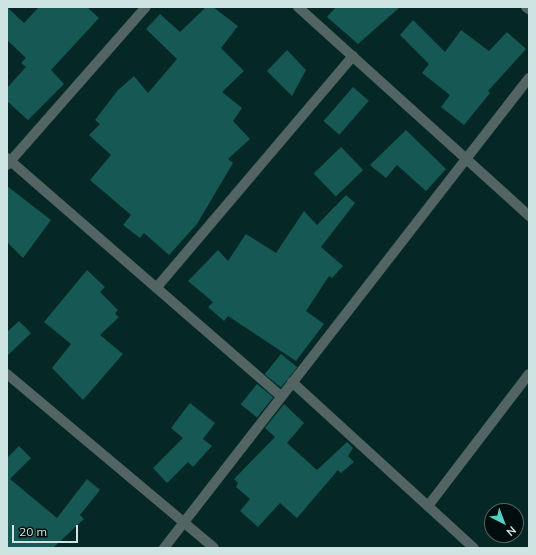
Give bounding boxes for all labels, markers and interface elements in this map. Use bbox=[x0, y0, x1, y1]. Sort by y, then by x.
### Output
north arrow bbox=[484, 503, 524, 543]
scale bar bbox=[14, 517, 80, 543]
text: N bbox=[504, 523, 519, 539]
text: 20 m bbox=[19, 524, 47, 539]

